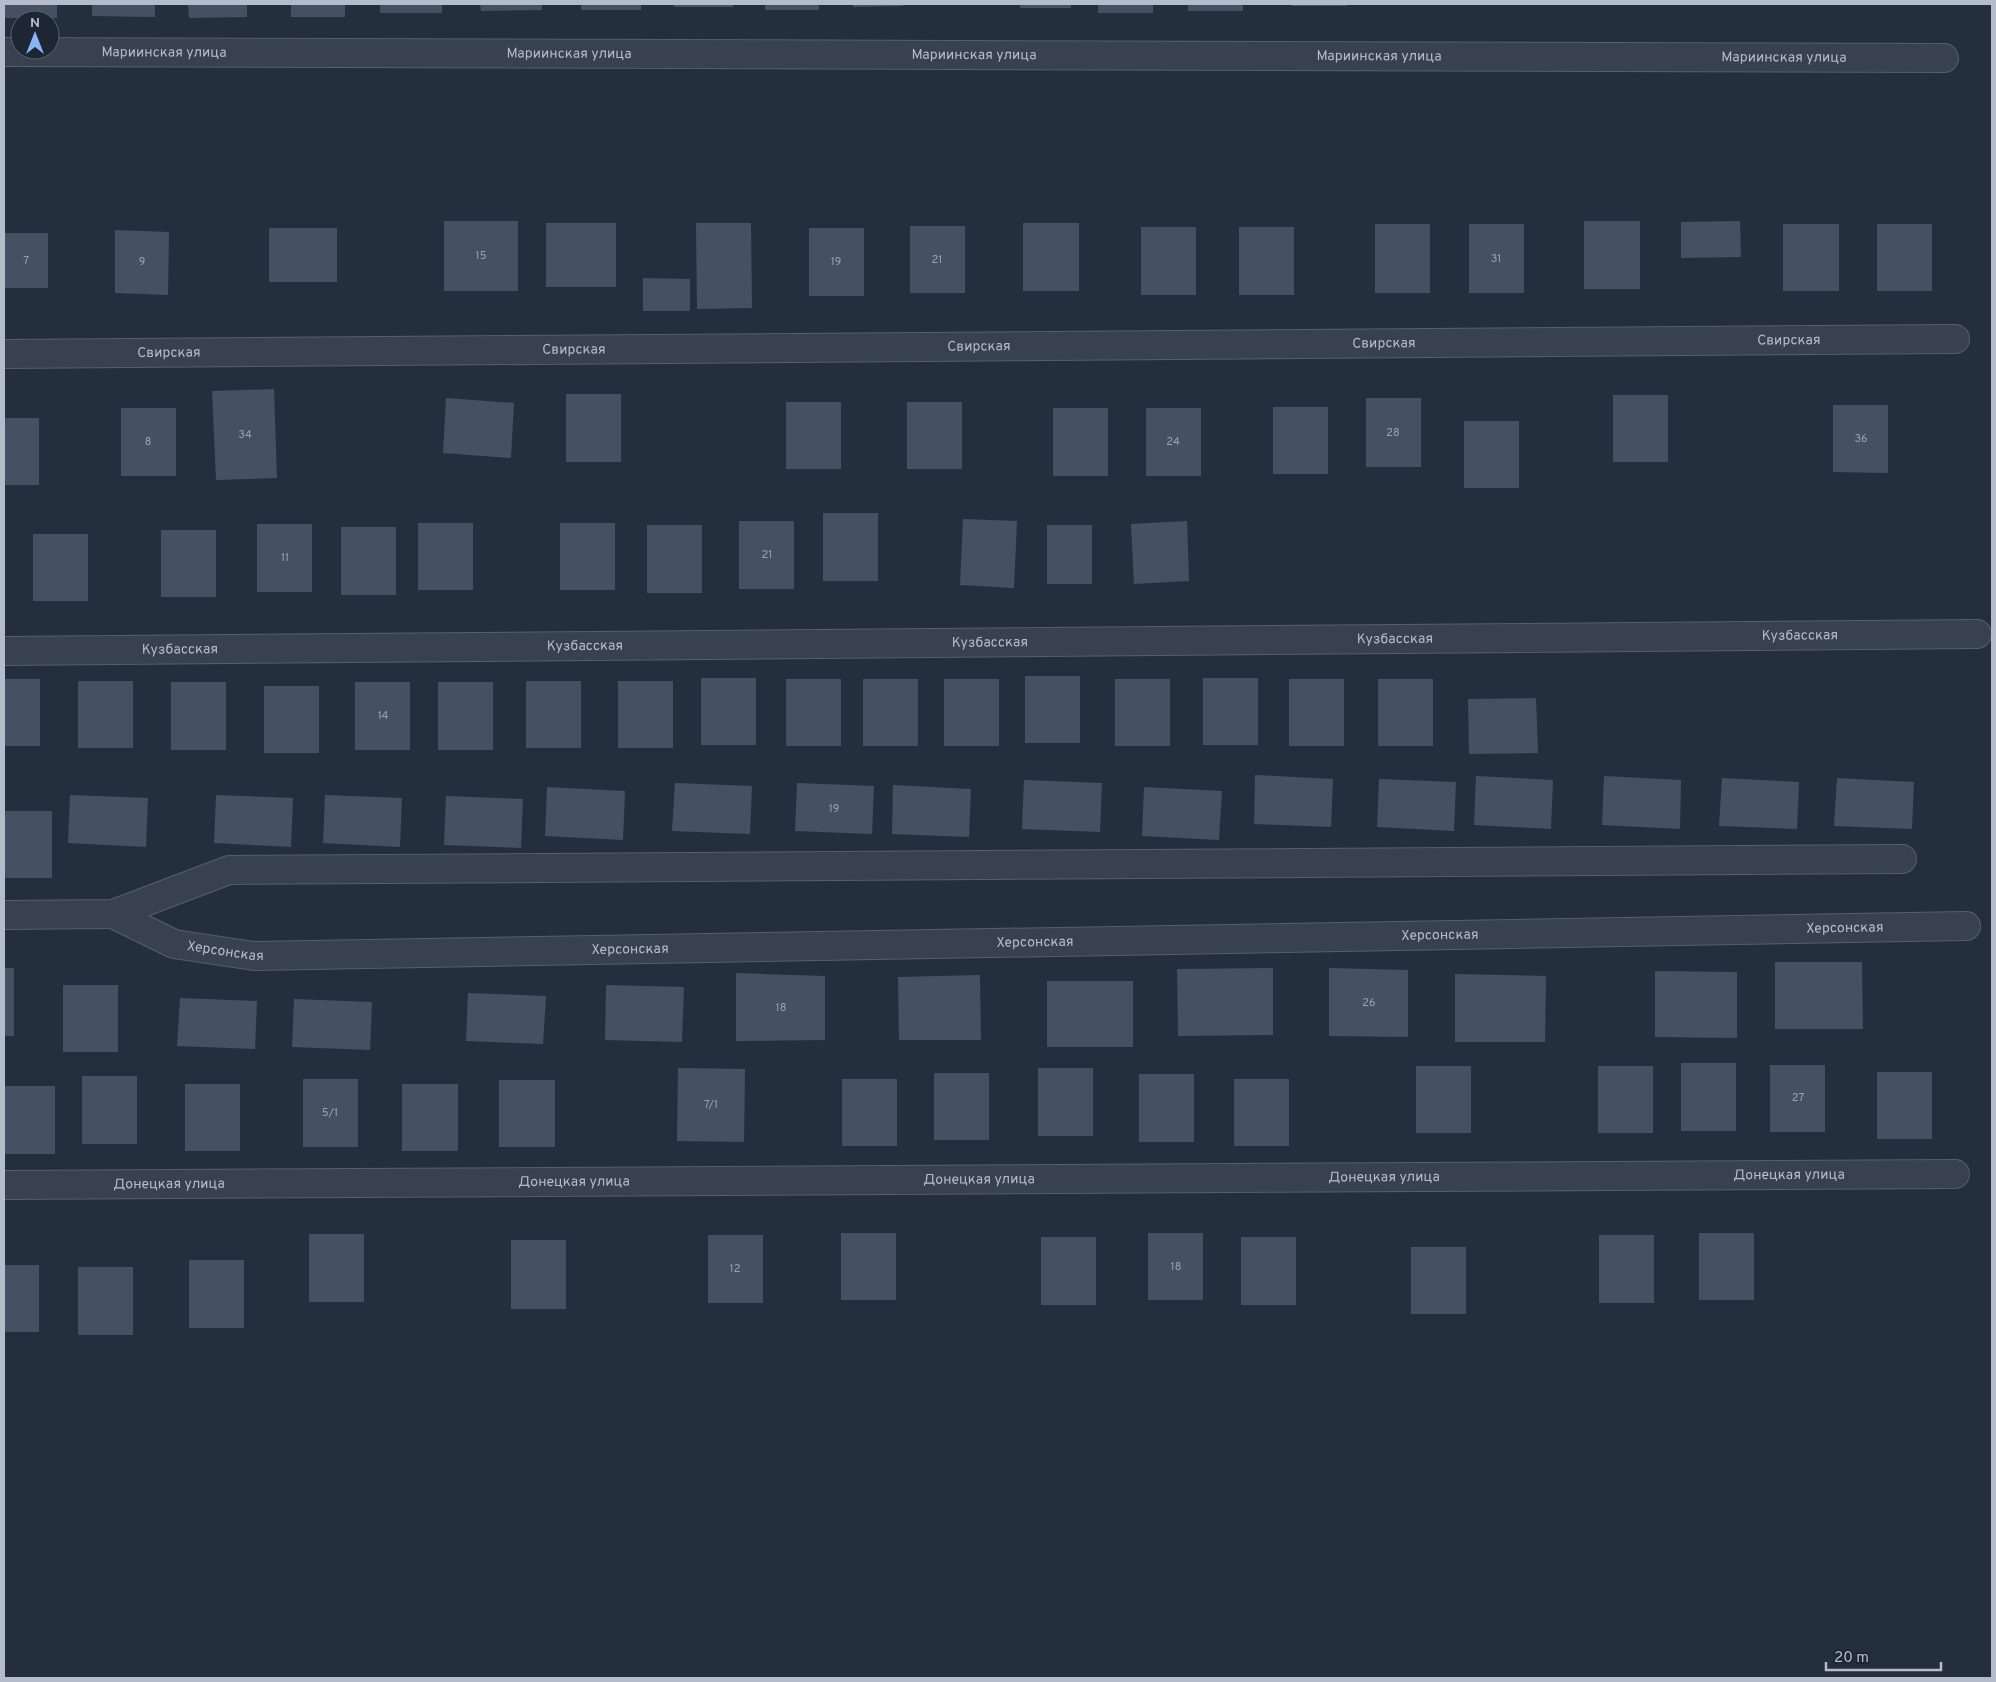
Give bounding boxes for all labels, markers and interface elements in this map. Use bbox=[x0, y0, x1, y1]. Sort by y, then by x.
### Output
north arrow bbox=[10, 10, 60, 60]
text: N bbox=[30, 15, 40, 32]
street label: Мариинская улица bbox=[101, 44, 227, 61]
street label: Мариинская улица bbox=[506, 45, 632, 62]
street label: Мариинская улица bbox=[911, 46, 1037, 64]
street label: Мариинская улица bbox=[1316, 48, 1442, 65]
street label: Мариинская улица bbox=[1721, 49, 1847, 66]
house number: 15 bbox=[476, 249, 487, 263]
house number: 31 bbox=[1491, 252, 1501, 266]
house number: 21 bbox=[932, 253, 942, 267]
house number: 7 bbox=[23, 254, 29, 268]
house number: 9 bbox=[139, 255, 145, 269]
house number: 19 bbox=[831, 255, 841, 269]
street label: Свирская bbox=[1757, 332, 1821, 349]
street label: Свирская bbox=[1352, 335, 1416, 352]
street label: Свирская bbox=[947, 338, 1011, 355]
street label: Свирская bbox=[542, 341, 606, 358]
street label: Свирская bbox=[137, 344, 201, 361]
house number: 28 bbox=[1386, 426, 1400, 440]
house number: 34 bbox=[238, 428, 252, 442]
house number: 36 bbox=[1854, 432, 1868, 446]
house number: 8 bbox=[145, 435, 151, 449]
house number: 24 bbox=[1166, 435, 1180, 449]
house number: 21 bbox=[762, 548, 772, 562]
house number: 11 bbox=[281, 551, 289, 565]
street label: Кузбасская bbox=[1762, 627, 1838, 644]
street label: Кузбасская bbox=[1357, 630, 1433, 648]
street label: Кузбасская bbox=[952, 634, 1028, 651]
street label: Кузбасская bbox=[547, 637, 623, 655]
street label: Кузбасская bbox=[142, 641, 218, 658]
house number: 14 bbox=[378, 709, 389, 723]
house number: 19 bbox=[829, 802, 839, 816]
street label: Херсонская bbox=[1806, 919, 1884, 937]
street label: Херсонская bbox=[1401, 926, 1479, 944]
street label: Херсонская bbox=[996, 933, 1074, 951]
street label: Херсонская bbox=[186, 938, 264, 965]
street label: Херсонская bbox=[591, 940, 669, 959]
house number: 26 bbox=[1362, 996, 1376, 1010]
house number: 18 bbox=[776, 1001, 786, 1015]
house number: 27 bbox=[1792, 1091, 1804, 1105]
house number: 7/1 bbox=[704, 1098, 718, 1112]
house number: 5/1 bbox=[322, 1106, 338, 1120]
street label: Донецкая улица bbox=[1733, 1166, 1845, 1184]
street label: Донецкая улица bbox=[1328, 1168, 1440, 1186]
street label: Донецкая улица bbox=[923, 1171, 1035, 1188]
street label: Донецкая улица bbox=[518, 1173, 630, 1191]
street label: Донецкая улица bbox=[113, 1175, 225, 1193]
house number: 18 bbox=[1171, 1260, 1181, 1274]
house number: 12 bbox=[730, 1262, 740, 1276]
scale bar bbox=[1826, 1640, 1941, 1672]
text: 20 m bbox=[1834, 1649, 1869, 1668]

